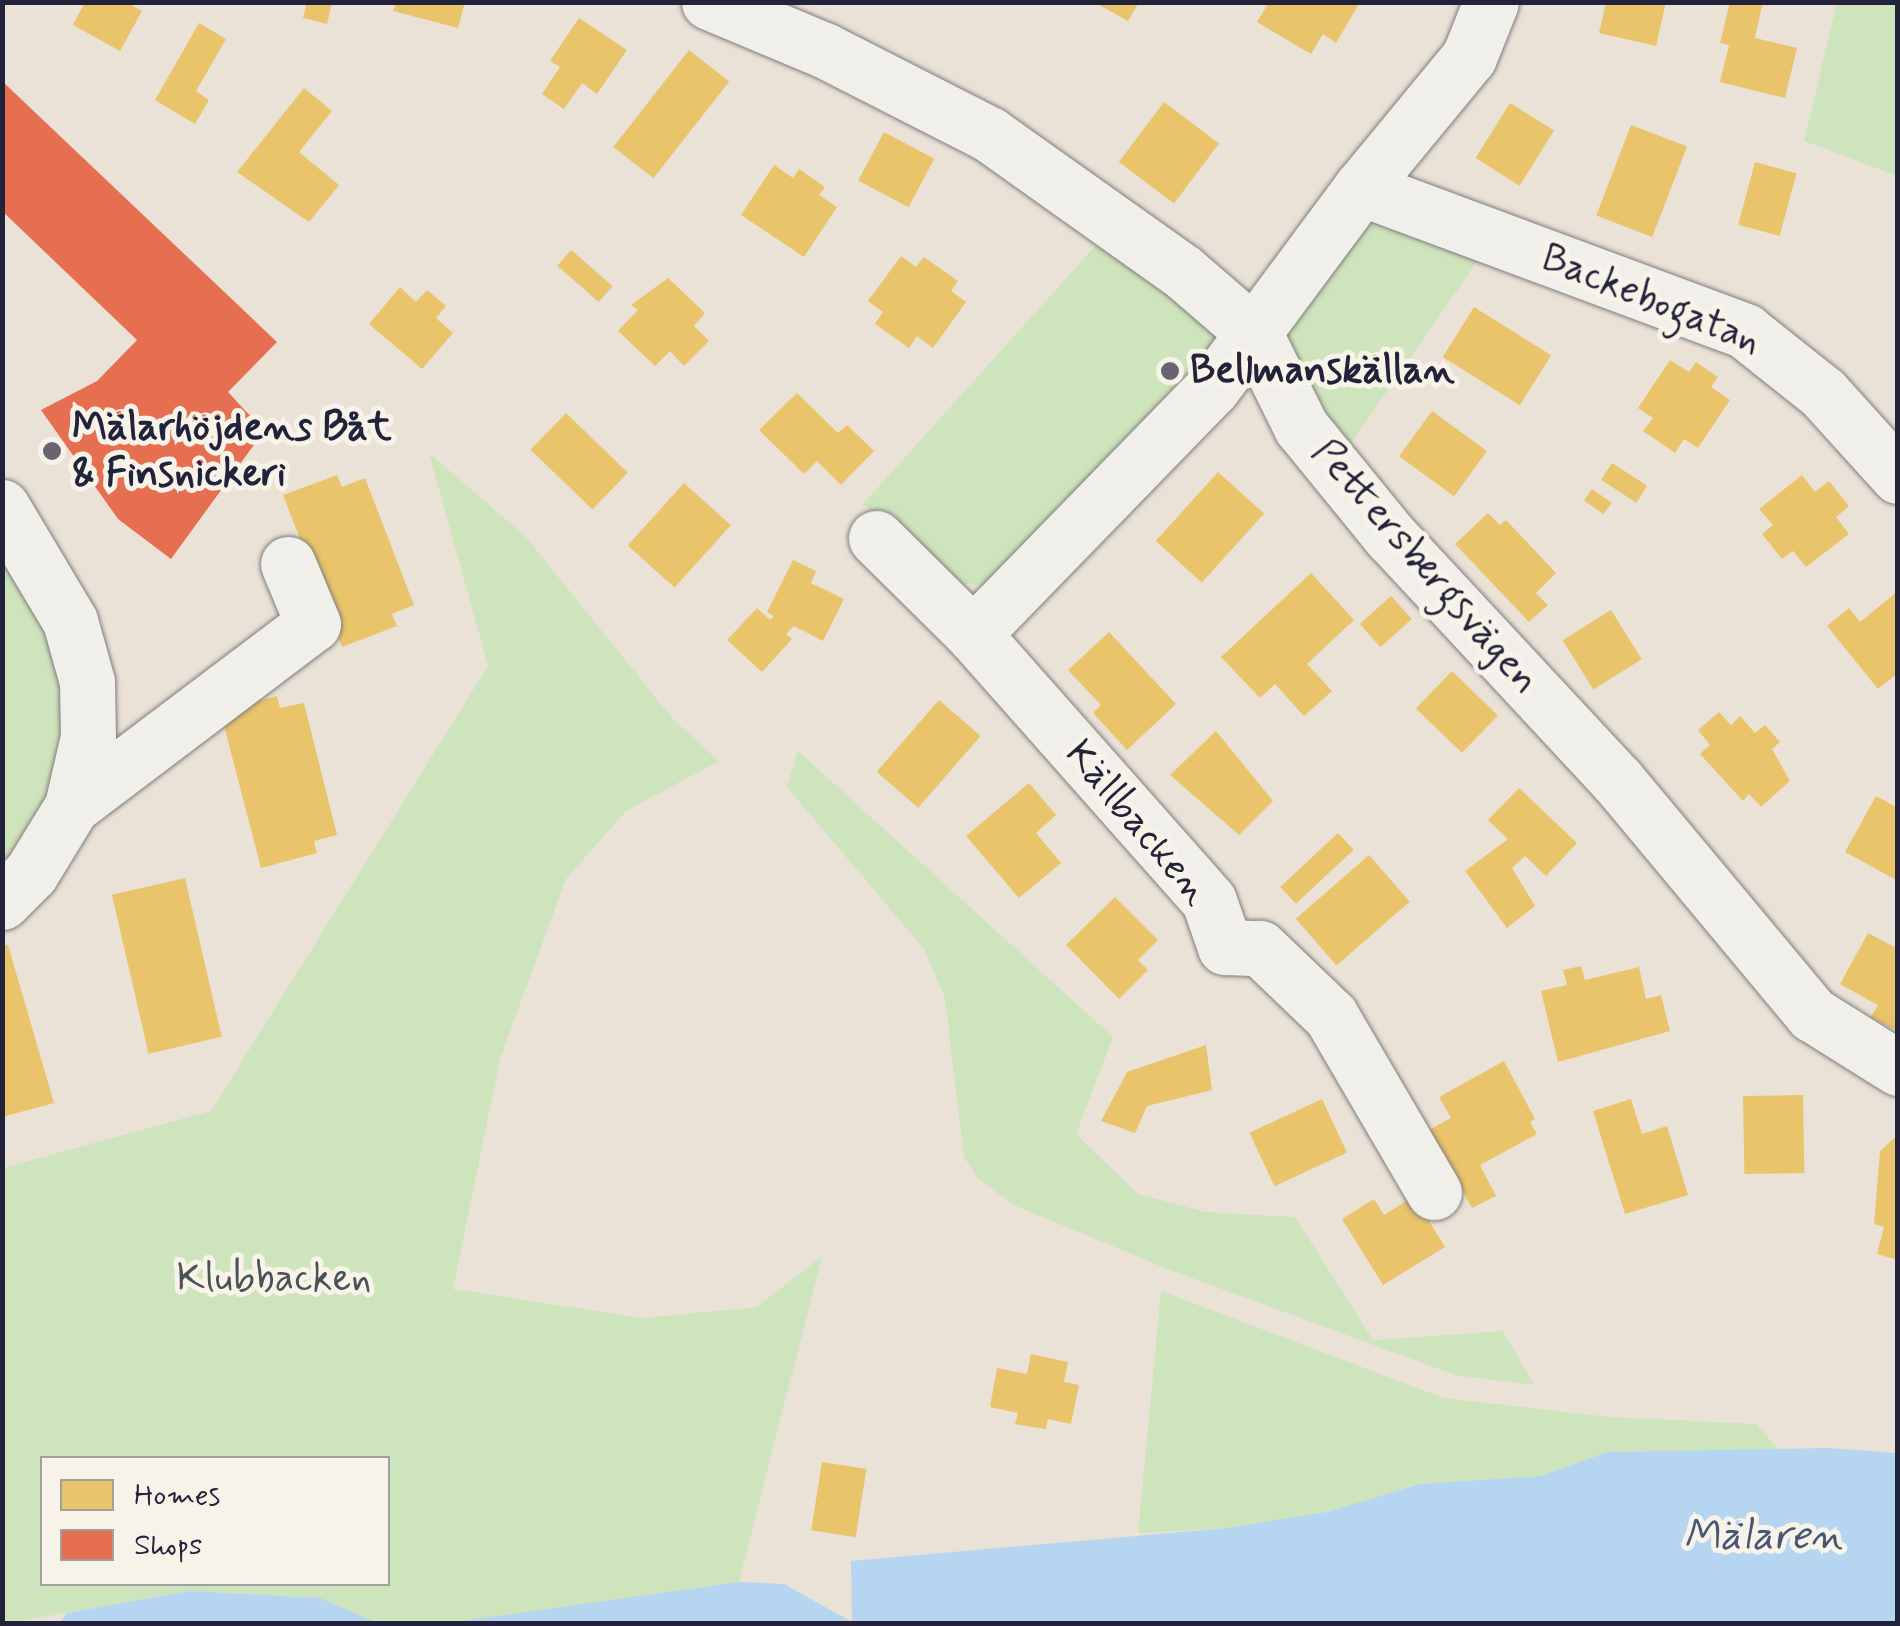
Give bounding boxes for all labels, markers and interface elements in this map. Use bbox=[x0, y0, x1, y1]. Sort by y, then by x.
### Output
street label: Backebogatan bbox=[1534, 234, 1768, 366]
place label: Bellmanskällan bbox=[1190, 347, 1455, 395]
marker: Bellmanskällan bbox=[1159, 360, 1181, 382]
place label: Mälarhöjdens Båt & Finsnickeri bbox=[72, 404, 392, 498]
street label: Pettersbergsvägen bbox=[1301, 430, 1549, 704]
marker: Mälarhöjdens Båt & Finsnickeri bbox=[41, 440, 63, 462]
street label: Källbacken bbox=[1054, 731, 1220, 915]
park label: Klubbacken bbox=[177, 1255, 371, 1303]
legend bbox=[40, 1456, 390, 1586]
text: Homes bbox=[134, 1476, 220, 1515]
water label: Mälaren bbox=[1683, 1512, 1843, 1562]
text: Shops bbox=[134, 1526, 202, 1565]

